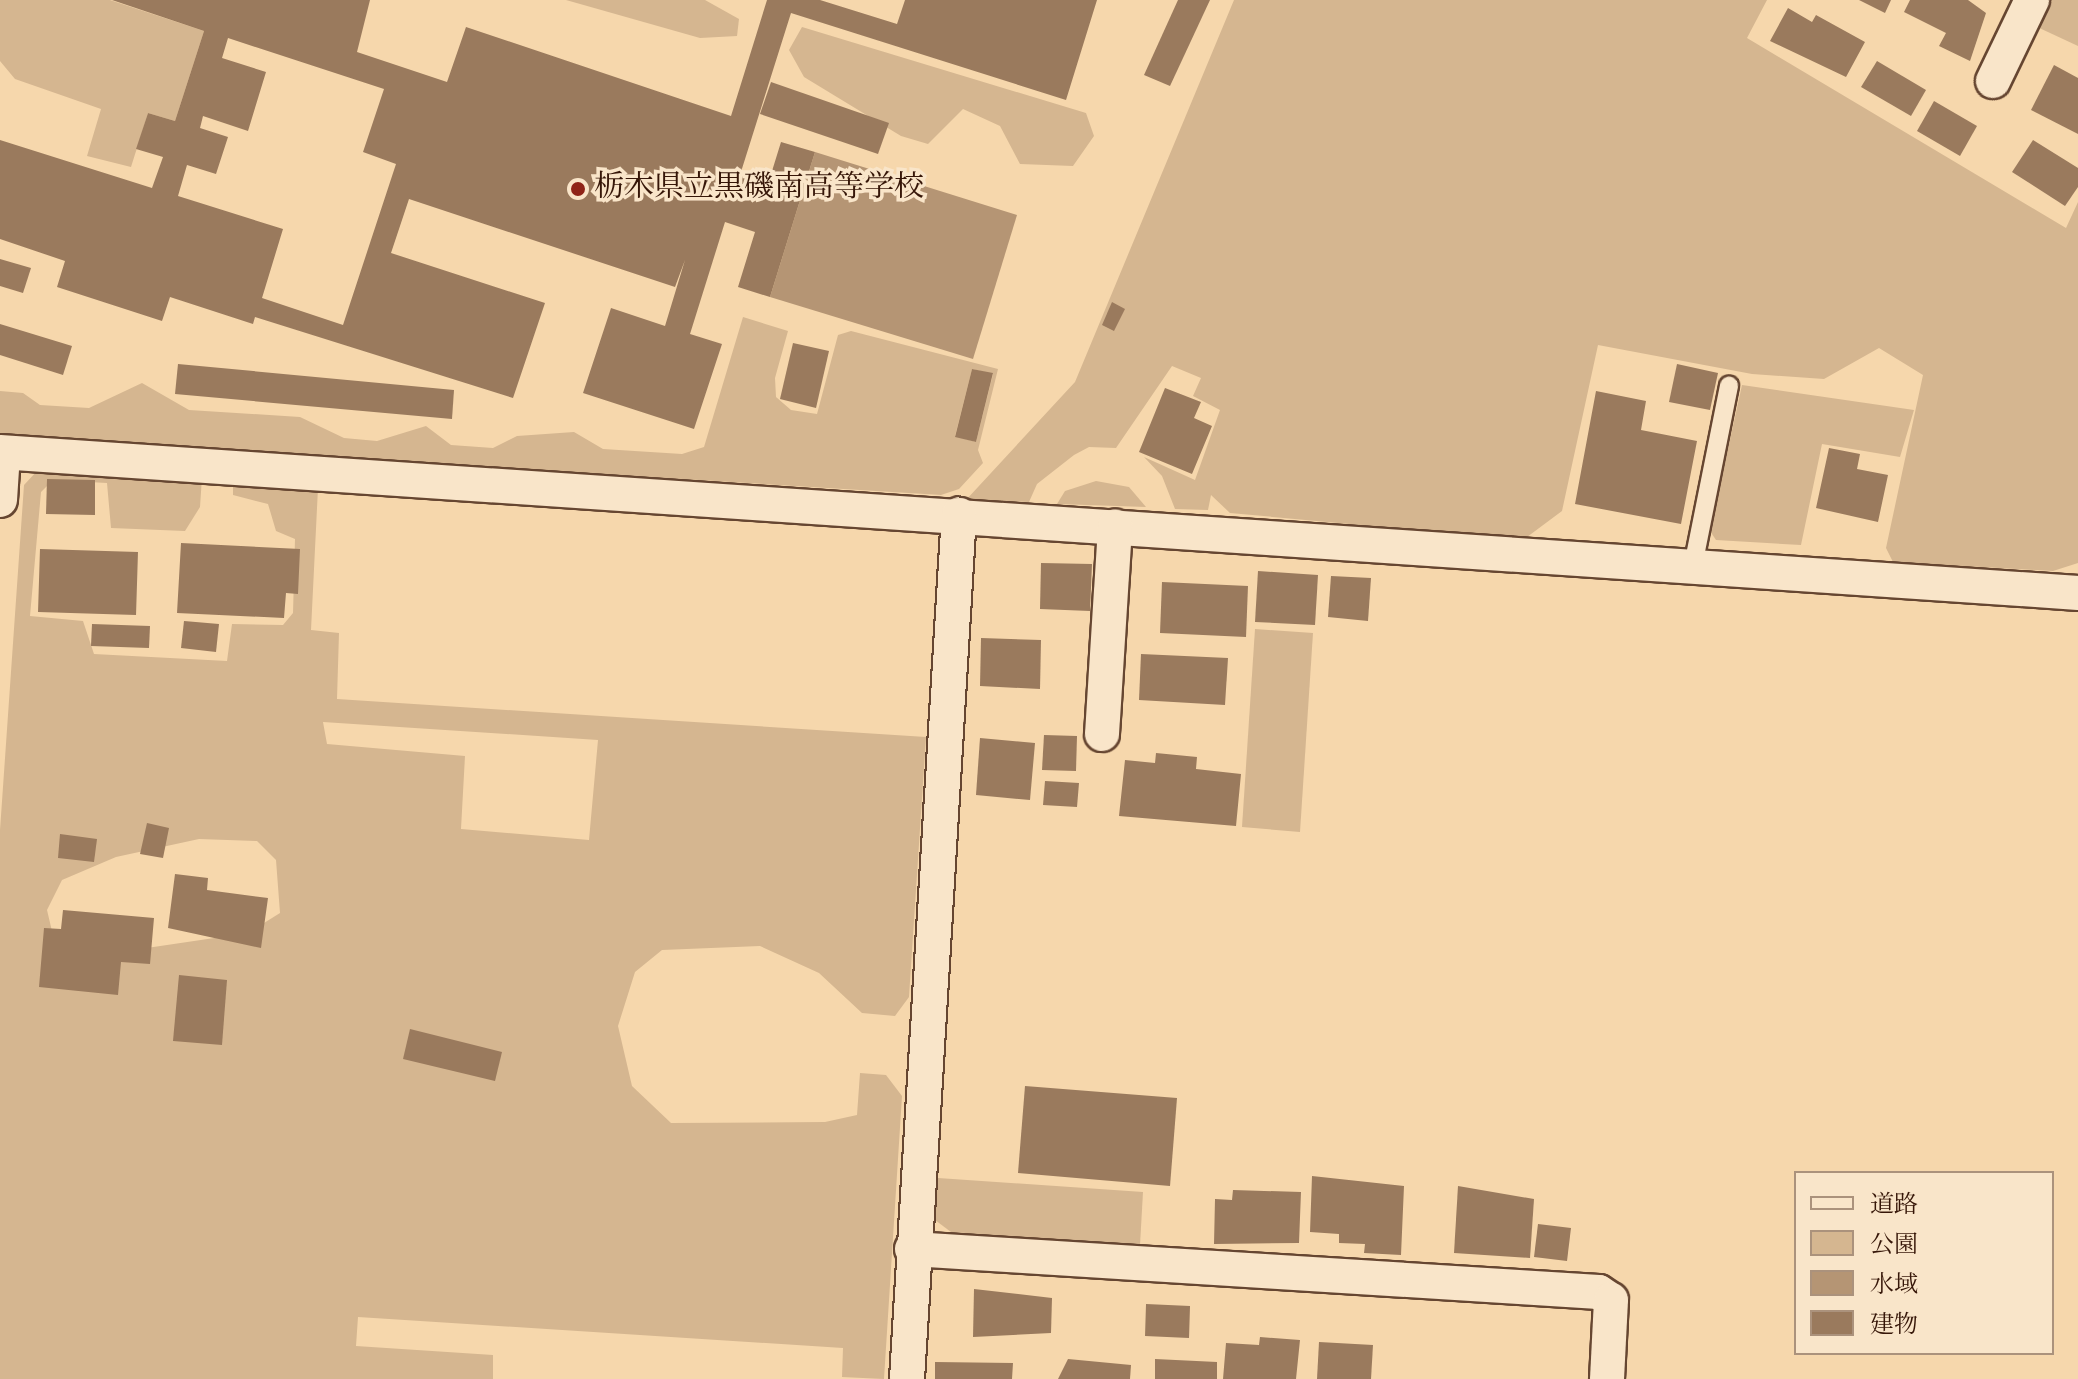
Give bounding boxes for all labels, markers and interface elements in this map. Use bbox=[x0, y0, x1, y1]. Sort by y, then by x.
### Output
place label: 栃木県立黒磯南高等学校 bbox=[594, 171, 924, 207]
marker: 栃木県立黒磯南高等学校 bbox=[569, 180, 587, 198]
legend bbox=[1794, 1171, 2054, 1355]
text: 道路 bbox=[1870, 1189, 1918, 1223]
text: 公園 bbox=[1870, 1229, 1918, 1263]
text: 水域 bbox=[1870, 1269, 1918, 1303]
text: 建物 bbox=[1870, 1309, 1918, 1343]

